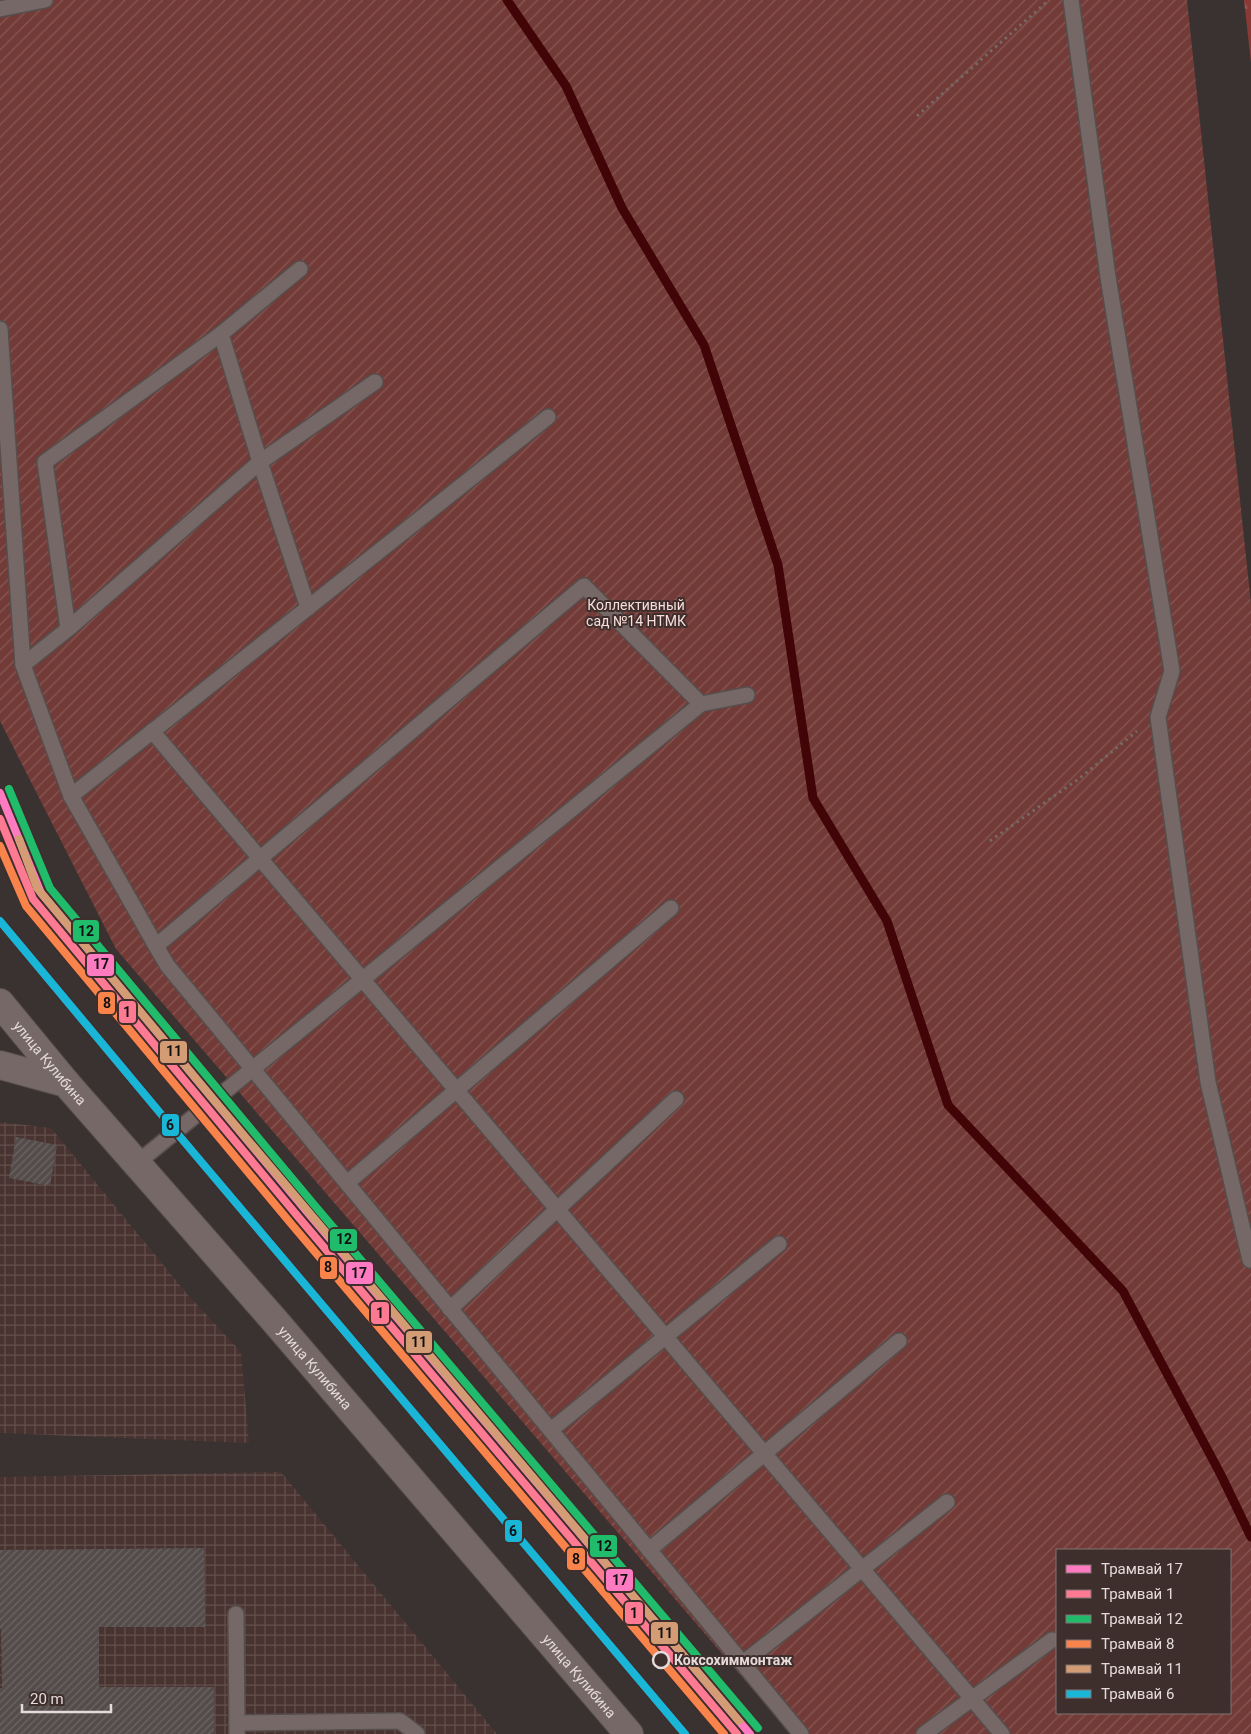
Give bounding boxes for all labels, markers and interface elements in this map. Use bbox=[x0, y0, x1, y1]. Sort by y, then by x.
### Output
park label: Коллективный сад №14 НТМК bbox=[586, 597, 686, 629]
line badge: 12 bbox=[72, 919, 100, 943]
text: 12 bbox=[78, 923, 94, 939]
line badge: 17 bbox=[86, 953, 115, 977]
text: 17 bbox=[93, 956, 109, 972]
line badge: 8 bbox=[97, 991, 116, 1015]
text: 8 bbox=[103, 995, 111, 1011]
line badge: 1 bbox=[118, 1000, 137, 1024]
text: 1 bbox=[123, 1004, 131, 1020]
street label: улица Кулибина bbox=[10, 1018, 90, 1108]
line badge: 11 bbox=[159, 1040, 188, 1064]
text: 11 bbox=[166, 1043, 182, 1059]
line badge: 6 bbox=[161, 1113, 180, 1137]
text: 6 bbox=[166, 1117, 174, 1133]
line badge: 12 bbox=[329, 1228, 358, 1252]
text: 12 bbox=[336, 1231, 352, 1247]
line badge: 8 bbox=[319, 1256, 338, 1280]
text: 8 bbox=[324, 1259, 332, 1275]
line badge: 17 bbox=[345, 1261, 374, 1285]
text: 17 bbox=[351, 1265, 367, 1281]
line badge: 1 bbox=[370, 1301, 390, 1325]
text: 1 bbox=[376, 1305, 384, 1321]
street label: улица Кулибина bbox=[275, 1323, 355, 1413]
line badge: 11 bbox=[405, 1330, 433, 1354]
text: 11 bbox=[411, 1334, 427, 1350]
line badge: 6 bbox=[504, 1519, 523, 1543]
text: 6 bbox=[509, 1523, 517, 1539]
line badge: 12 bbox=[589, 1534, 618, 1558]
text: 12 bbox=[596, 1538, 612, 1554]
line badge: 8 bbox=[566, 1547, 586, 1571]
legend bbox=[1056, 1549, 1231, 1714]
text: 8 bbox=[572, 1551, 580, 1567]
text: Трамвай 17 bbox=[1101, 1560, 1183, 1578]
line badge: 17 bbox=[605, 1568, 634, 1592]
text: 17 bbox=[612, 1572, 628, 1588]
text: Трамвай 1 bbox=[1101, 1585, 1174, 1603]
line badge: 1 bbox=[624, 1601, 644, 1625]
text: 1 bbox=[630, 1605, 638, 1621]
text: Трамвай 12 bbox=[1101, 1610, 1183, 1628]
line badge: 11 bbox=[650, 1621, 679, 1645]
text: 11 bbox=[657, 1625, 673, 1641]
street label: улица Кулибина bbox=[539, 1631, 619, 1721]
text: Трамвай 8 bbox=[1101, 1635, 1174, 1653]
marker: Коксохиммонтаж bbox=[652, 1651, 670, 1669]
place label: Коксохиммонтаж bbox=[674, 1652, 792, 1668]
text: Трамвай 11 bbox=[1101, 1660, 1183, 1678]
scale bar bbox=[22, 1682, 111, 1714]
text: Трамвай 6 bbox=[1101, 1685, 1174, 1703]
text: 20 m bbox=[30, 1690, 64, 1708]

